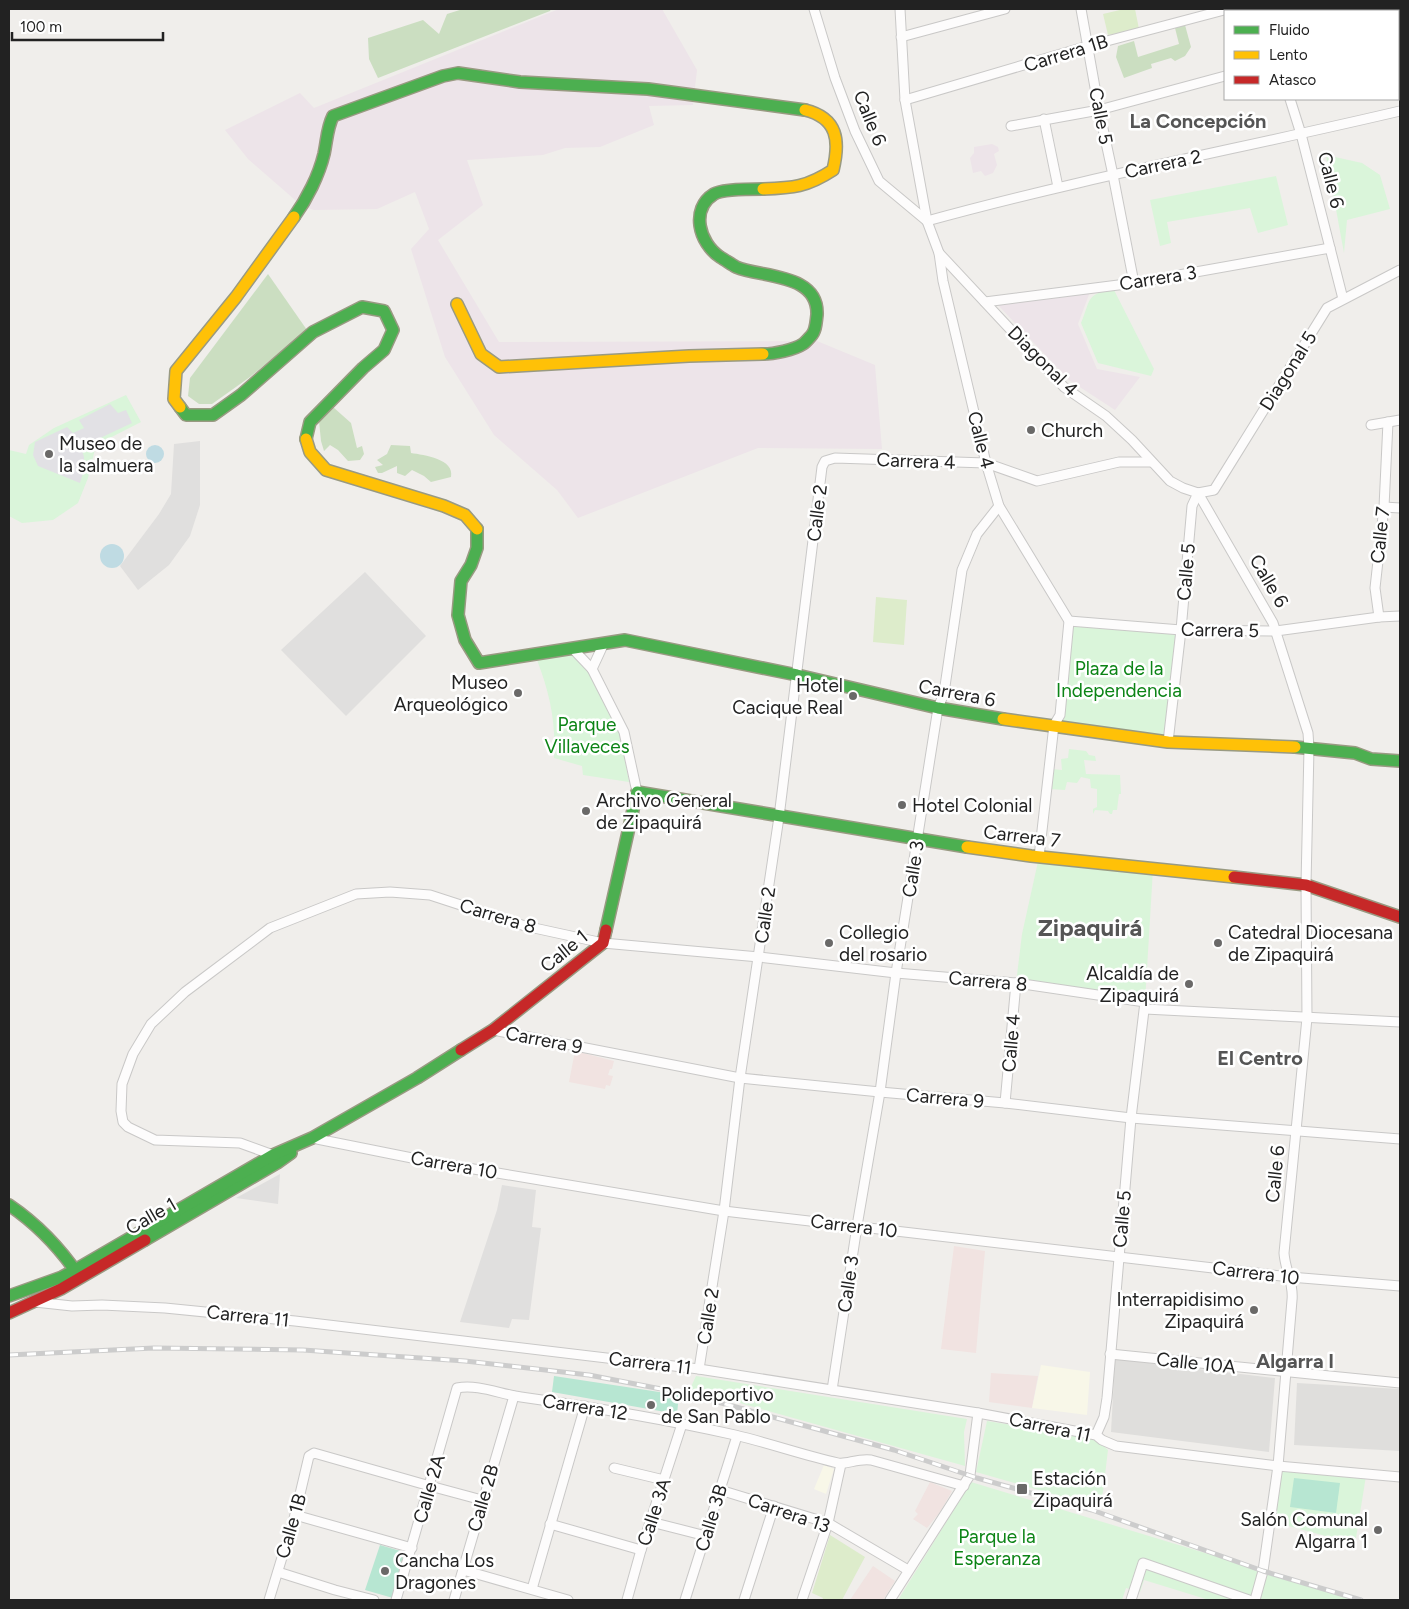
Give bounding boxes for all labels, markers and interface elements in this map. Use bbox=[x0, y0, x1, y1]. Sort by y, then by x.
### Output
scale bar bbox=[12, 10, 164, 42]
legend bbox=[1224, 10, 1399, 100]
text: 100 m bbox=[20, 18, 62, 36]
text: Fluido bbox=[1269, 21, 1310, 39]
street label: Carrera 1B bbox=[1021, 29, 1111, 77]
text: Lento bbox=[1269, 46, 1308, 64]
text: Atasco bbox=[1269, 71, 1317, 89]
street label: Calle 5 bbox=[1084, 85, 1118, 147]
street label: Calle 6 bbox=[849, 87, 892, 149]
district label: La Concepción bbox=[1130, 109, 1266, 133]
street label: Carrera 2 bbox=[1122, 145, 1204, 183]
street label: Calle 6 bbox=[1313, 149, 1349, 211]
street label: Carrera 3 bbox=[1118, 261, 1198, 295]
street label: Diagonal 4 bbox=[1003, 321, 1083, 401]
street label: Diagonal 5 bbox=[1255, 327, 1321, 415]
street label: Calle 4 bbox=[963, 409, 999, 471]
place label: Church bbox=[1041, 419, 1103, 442]
marker: Church bbox=[1025, 424, 1037, 436]
place label: Museo de la salmuera bbox=[59, 432, 154, 477]
marker: Museo de la salmuera bbox=[43, 448, 55, 460]
street label: Carrera 4 bbox=[876, 448, 956, 474]
street label: Calle 2 bbox=[802, 483, 832, 543]
street label: Calle 7 bbox=[1366, 505, 1394, 565]
street label: Calle 5 bbox=[1172, 542, 1200, 602]
street label: Calle 6 bbox=[1245, 550, 1293, 612]
street label: Carrera 5 bbox=[1181, 618, 1259, 642]
park label: Plaza de la Independencia bbox=[1056, 657, 1182, 702]
place label: Museo Arqueológico bbox=[394, 671, 508, 716]
place label: Hotel Cacique Real bbox=[732, 674, 843, 719]
street label: Carrera 6 bbox=[916, 674, 998, 712]
marker: Museo Arqueológico bbox=[512, 687, 524, 699]
marker: Hotel Cacique Real bbox=[847, 690, 859, 702]
park label: Parque Villaveces bbox=[544, 713, 630, 758]
place label: Archivo General de Zipaquirá bbox=[596, 789, 732, 834]
place label: Hotel Colonial bbox=[912, 794, 1032, 817]
marker: Hotel Colonial bbox=[896, 799, 908, 811]
marker: Archivo General de Zipaquirá bbox=[580, 805, 592, 817]
street label: Carrera 7 bbox=[982, 820, 1062, 852]
street label: Calle 3 bbox=[897, 839, 929, 899]
street label: Calle 2 bbox=[750, 885, 780, 945]
street label: Carrera 8 bbox=[457, 893, 539, 939]
district label: Zipaquirá bbox=[1038, 913, 1142, 942]
place label: Collegio del rosario bbox=[839, 921, 927, 966]
place label: Catedral Diocesana de Zipaquirá bbox=[1228, 921, 1393, 966]
street label: Calle 1 bbox=[536, 925, 592, 977]
marker: Collegio del rosario bbox=[823, 937, 835, 949]
marker: Catedral Diocesana de Zipaquirá bbox=[1212, 937, 1224, 949]
place label: Alcaldía de Zipaquirá bbox=[1086, 962, 1179, 1007]
street label: Carrera 8 bbox=[948, 966, 1028, 996]
marker: Alcaldía de Zipaquirá bbox=[1183, 978, 1195, 990]
street label: Calle 4 bbox=[997, 1013, 1025, 1073]
street label: Carrera 9 bbox=[503, 1021, 585, 1059]
district label: El Centro bbox=[1217, 1046, 1303, 1070]
street label: Carrera 9 bbox=[905, 1083, 985, 1113]
street label: Calle 6 bbox=[1261, 1144, 1289, 1204]
street label: Carrera 10 bbox=[409, 1146, 499, 1184]
street label: Calle 5 bbox=[1108, 1189, 1136, 1249]
street label: Calle 1 bbox=[122, 1192, 180, 1240]
street label: Carrera 10 bbox=[809, 1209, 899, 1243]
street label: Calle 3 bbox=[833, 1254, 863, 1314]
street label: Carrera 10 bbox=[1211, 1256, 1301, 1290]
street label: Calle 2 bbox=[692, 1286, 724, 1346]
place label: Interrapidisimo Zipaquirá bbox=[1117, 1288, 1244, 1333]
street label: Carrera 11 bbox=[205, 1300, 291, 1332]
marker: Interrapidisimo Zipaquirá bbox=[1248, 1304, 1260, 1316]
street label: Carrera 11 bbox=[607, 1347, 693, 1379]
street label: Calle 10A bbox=[1155, 1347, 1237, 1379]
district label: Algarra I bbox=[1256, 1349, 1334, 1373]
place label: Polideportivo de San Pablo bbox=[661, 1383, 774, 1428]
street label: Carrera 12 bbox=[541, 1389, 629, 1425]
marker: Polideportivo de San Pablo bbox=[645, 1399, 657, 1411]
street label: Carrera 11 bbox=[1007, 1407, 1093, 1447]
street label: Calle 2A bbox=[408, 1452, 450, 1526]
street label: Calle 2B bbox=[462, 1462, 504, 1534]
place label: Estación Zipaquirá bbox=[1033, 1467, 1113, 1512]
street label: Calle 3A bbox=[632, 1475, 676, 1549]
street label: Calle 3B bbox=[690, 1482, 732, 1554]
marker: Estación Zipaquirá bbox=[1015, 1482, 1029, 1496]
street label: Carrera 13 bbox=[745, 1488, 833, 1538]
street label: Calle 1B bbox=[271, 1491, 311, 1561]
place label: Salón Comunal Algarra 1 bbox=[1240, 1508, 1368, 1553]
marker: Salón Comunal Algarra 1 bbox=[1372, 1524, 1384, 1536]
park label: Parque la Esperanza bbox=[953, 1525, 1041, 1570]
place label: Cancha Los Dragones bbox=[395, 1549, 494, 1594]
marker: Cancha Los Dragones bbox=[379, 1565, 391, 1577]

